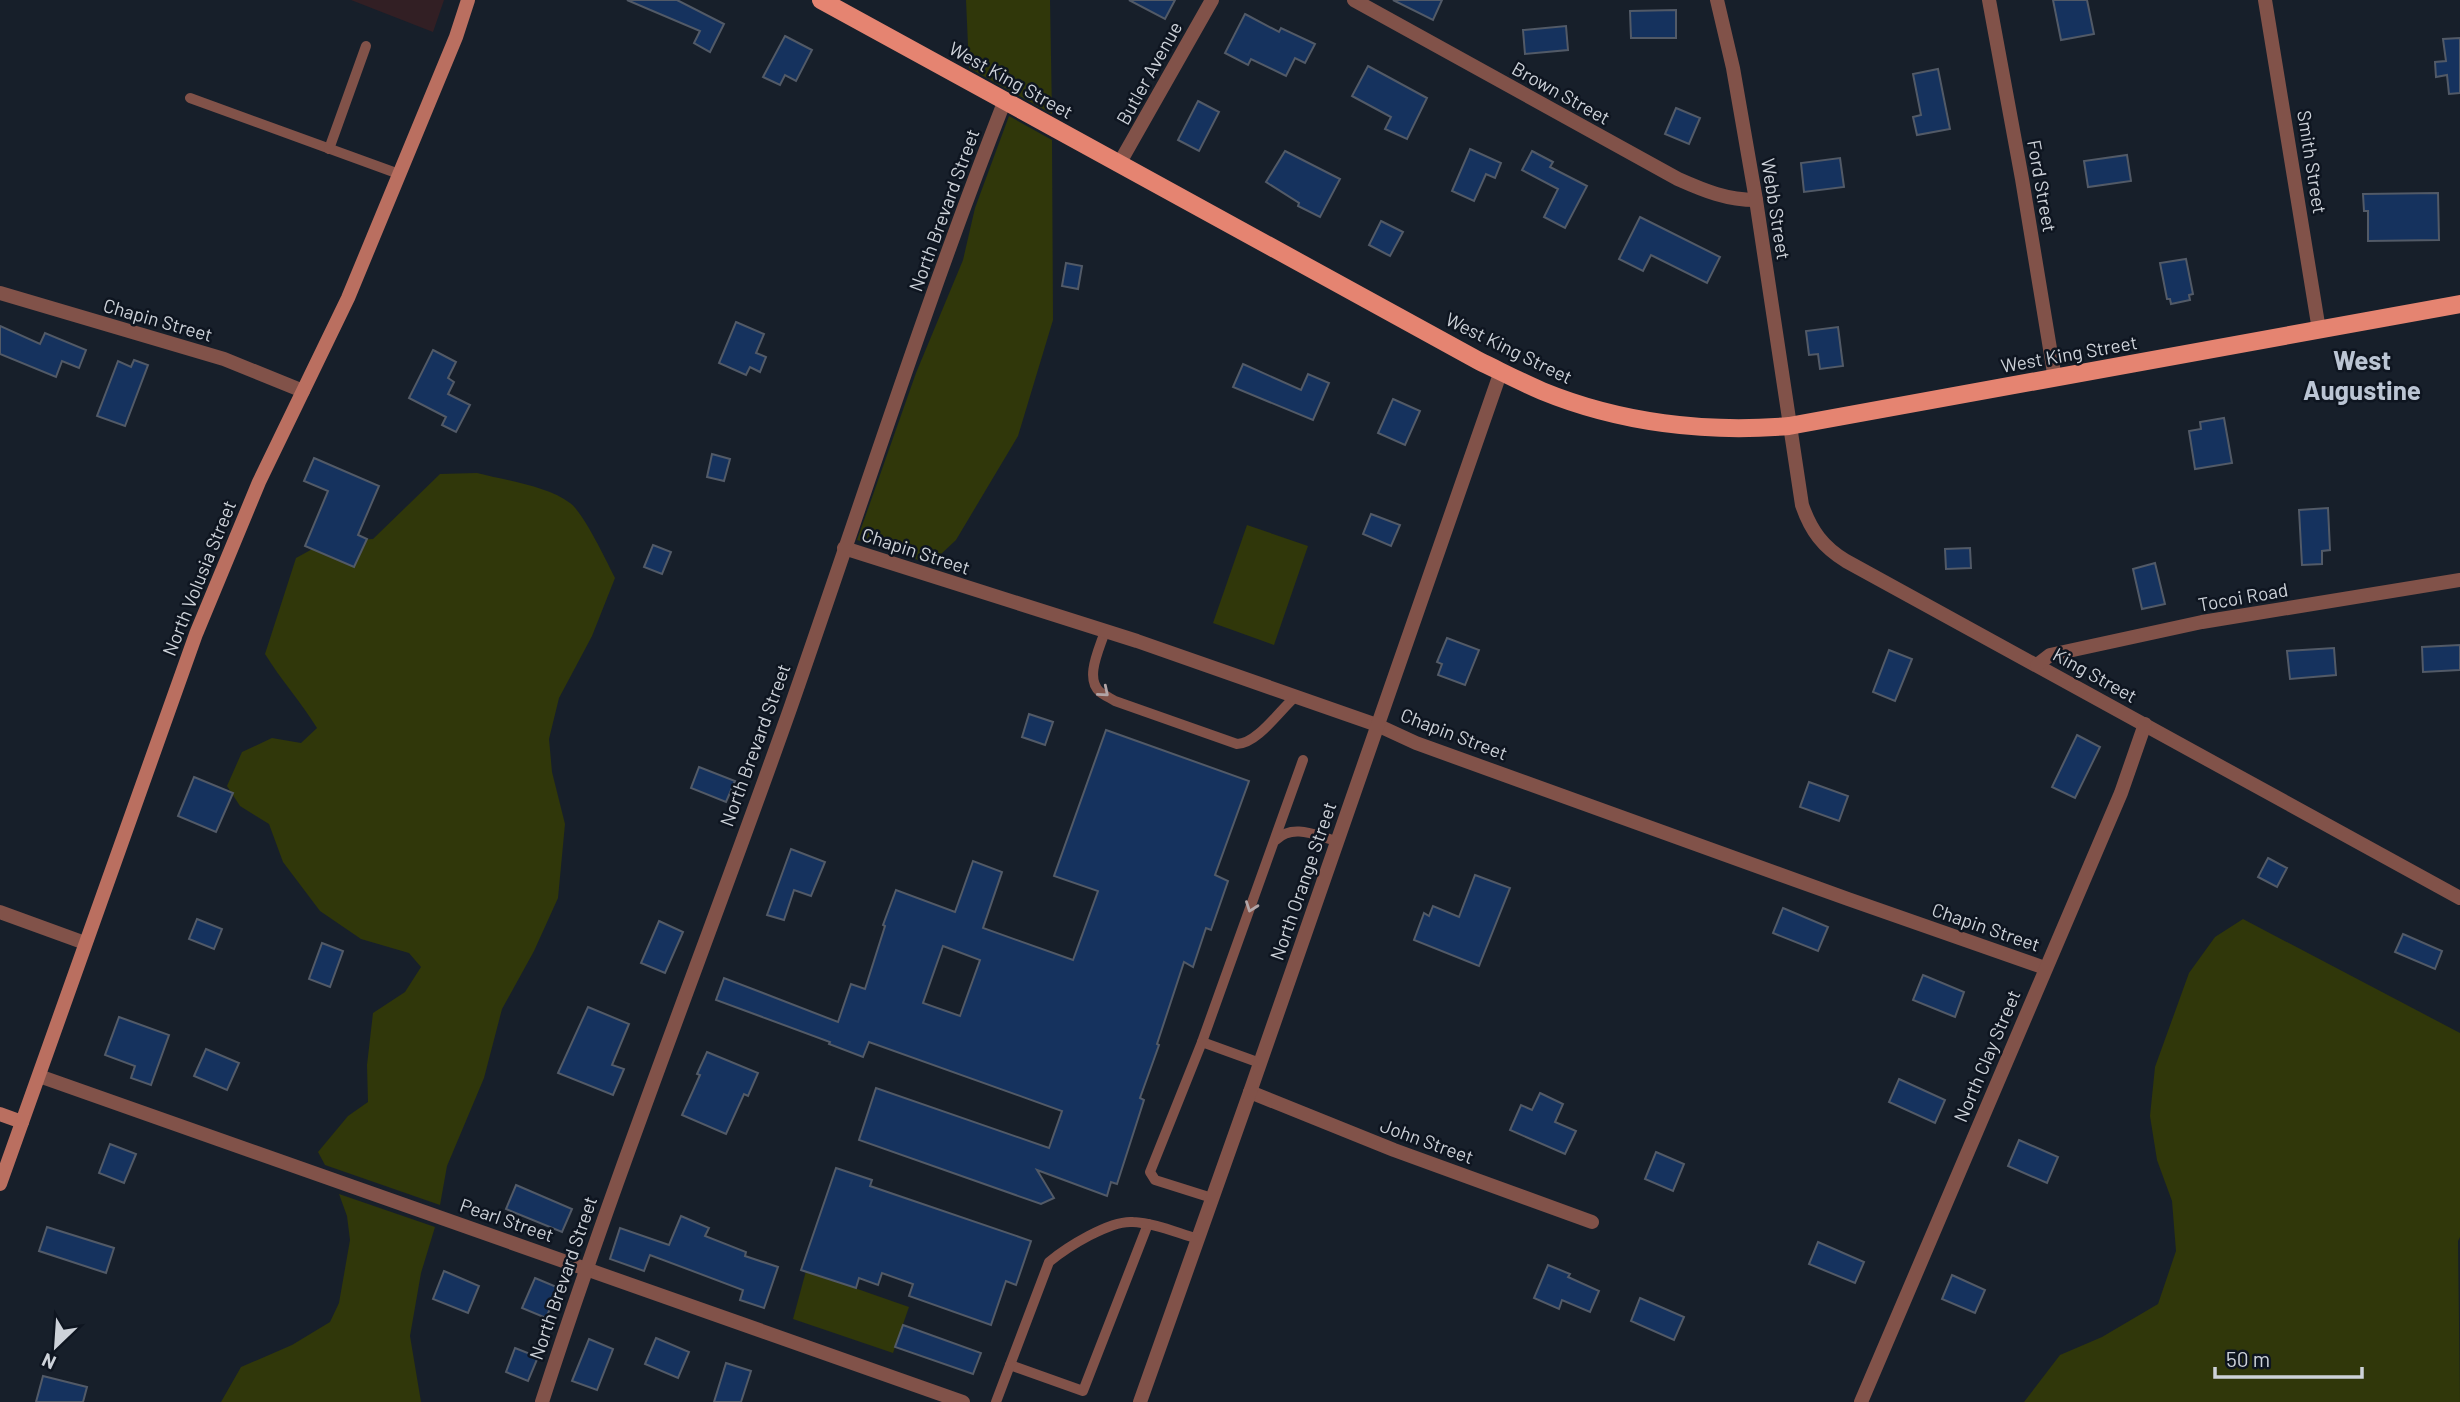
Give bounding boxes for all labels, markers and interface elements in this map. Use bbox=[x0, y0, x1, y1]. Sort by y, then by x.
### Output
street label: Butler Avenue bbox=[1111, 17, 1186, 128]
street label: West King Street bbox=[945, 36, 1077, 123]
street label: Brown Street bbox=[1508, 56, 1614, 129]
street label: Smith Street bbox=[2293, 109, 2332, 215]
street label: North Brevard Street bbox=[903, 125, 984, 294]
street label: Ford Street bbox=[2023, 138, 2062, 234]
street label: Webb Street bbox=[1757, 157, 1796, 261]
street label: Chapin Street bbox=[101, 293, 215, 346]
street label: West King Street bbox=[1442, 307, 1576, 388]
street label: West King Street bbox=[1999, 330, 2139, 377]
district label: West Augustine bbox=[2303, 344, 2421, 405]
street label: North Volusia Street bbox=[157, 497, 240, 659]
street label: Chapin Street bbox=[859, 522, 973, 579]
street label: Tocoi Road bbox=[2196, 577, 2290, 616]
street label: King Street bbox=[2049, 642, 2141, 707]
street label: North Brevard Street bbox=[714, 660, 795, 829]
one-way arrow bbox=[1096, 684, 1109, 697]
street label: Chapin Street bbox=[1397, 703, 1511, 764]
street label: North Orange Street bbox=[1265, 799, 1340, 963]
street label: Chapin Street bbox=[1929, 897, 2043, 956]
one-way arrow bbox=[1245, 900, 1259, 912]
street label: North Clay Street bbox=[1948, 986, 2025, 1125]
street label: John Street bbox=[1377, 1113, 1477, 1168]
street label: Pearl Street bbox=[457, 1193, 557, 1246]
street label: North Brevard Street bbox=[524, 1193, 601, 1363]
north arrow bbox=[21, 1311, 91, 1381]
scale bar bbox=[2215, 1336, 2362, 1380]
text: 50 m bbox=[2226, 1346, 2270, 1371]
text: N bbox=[38, 1349, 59, 1375]

